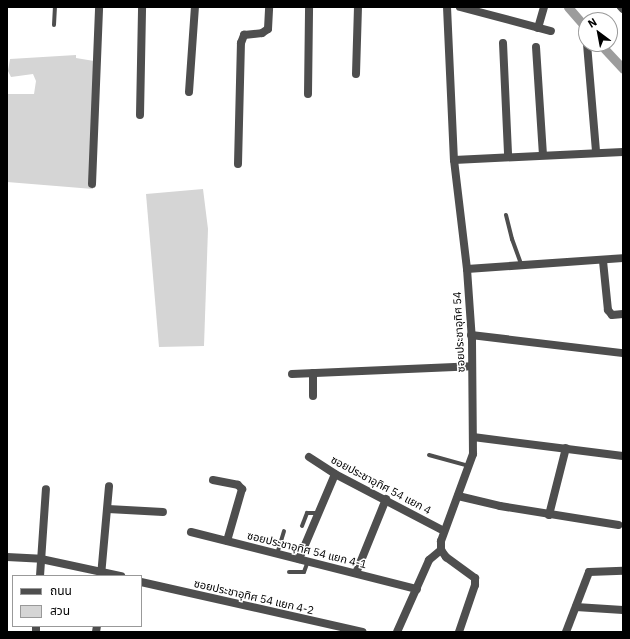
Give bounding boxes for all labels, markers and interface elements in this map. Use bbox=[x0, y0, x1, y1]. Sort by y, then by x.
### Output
north arrow bbox=[578, 12, 618, 52]
text: N bbox=[585, 15, 599, 31]
street label: ซอยประชาอุทิศ 54 bbox=[450, 291, 468, 373]
street label: ซอยประชาอุทิศ 54 แยก 4 bbox=[329, 453, 433, 517]
street label: ซอยประชาอุทิศ 54 แยก 4-1 bbox=[246, 529, 368, 571]
legend bbox=[12, 575, 142, 627]
street label: ซอยประชาอุทิศ 54 แยก 4-2 bbox=[193, 577, 315, 617]
text: ถนน bbox=[50, 583, 72, 598]
text: สวน bbox=[50, 603, 70, 618]

